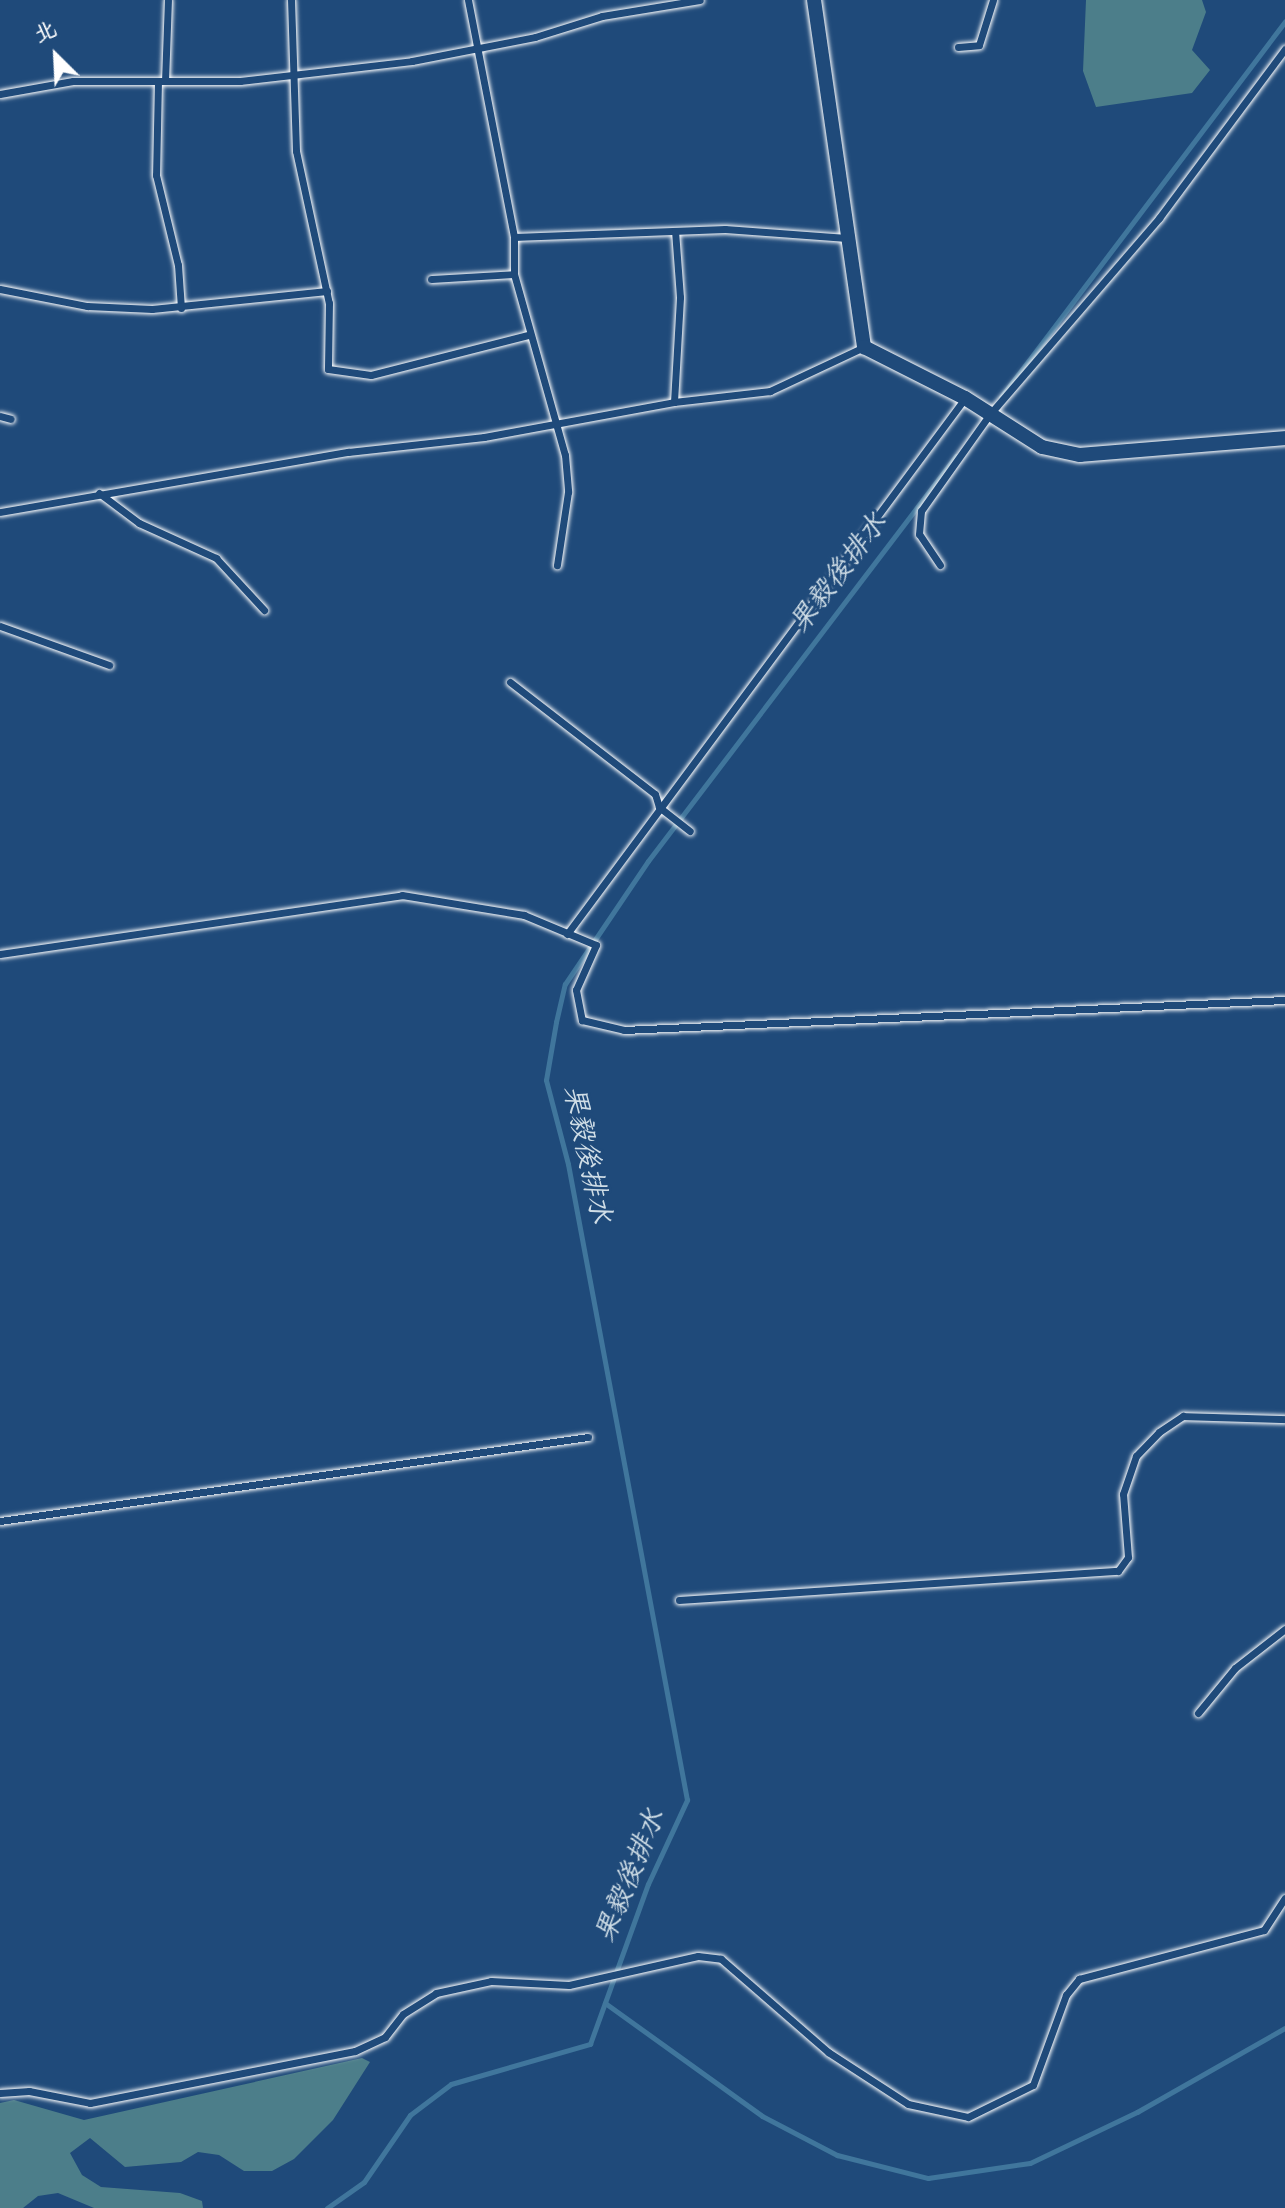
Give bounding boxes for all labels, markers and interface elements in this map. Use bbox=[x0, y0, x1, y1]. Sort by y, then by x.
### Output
north arrow bbox=[16, 16, 96, 96]
text: 北 bbox=[31, 18, 62, 50]
water label: 果毅後排水 bbox=[785, 509, 897, 641]
water label: 果毅後排水 bbox=[553, 1083, 615, 1227]
water label: 果毅後排水 bbox=[591, 1806, 675, 1948]

